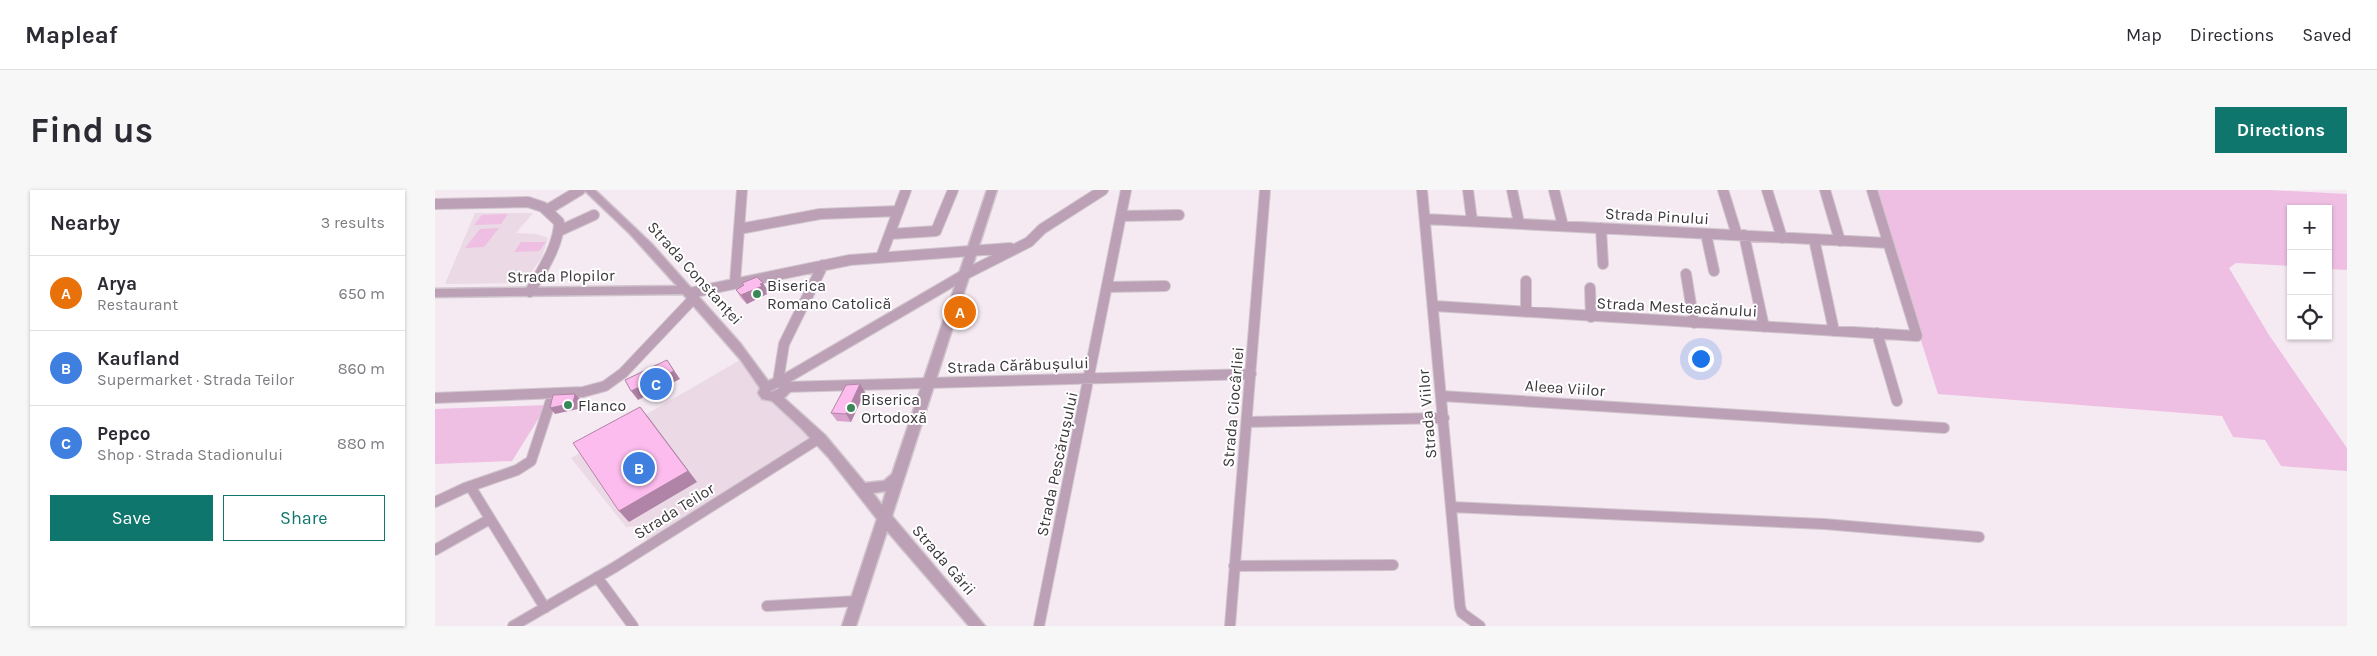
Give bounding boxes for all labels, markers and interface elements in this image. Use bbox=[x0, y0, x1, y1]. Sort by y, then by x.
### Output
text: Mapleaf bbox=[25, 21, 118, 49]
text: Map bbox=[2126, 24, 2162, 46]
text: Directions bbox=[2190, 24, 2274, 46]
text: Saved bbox=[2302, 24, 2352, 46]
button: Directions bbox=[2215, 107, 2347, 153]
text: Find us bbox=[30, 110, 153, 151]
street label: Strada Pinului bbox=[1604, 204, 1710, 228]
map controls bbox=[2287, 205, 2332, 340]
button: + bbox=[2287, 205, 2332, 250]
text: Nearby bbox=[50, 211, 120, 235]
text: 3 results bbox=[321, 213, 385, 232]
street label: Strada Constanței bbox=[644, 217, 746, 329]
button: − bbox=[2287, 250, 2332, 295]
street label: Strada Plopilor bbox=[507, 266, 615, 286]
text: Arya bbox=[97, 273, 137, 295]
place label: Biserica Romano Catolică bbox=[767, 276, 891, 313]
text: A bbox=[61, 284, 71, 303]
text: 650 m bbox=[339, 284, 385, 303]
marker: Biserica Romano Catolică bbox=[751, 288, 763, 300]
pin: A bbox=[944, 293, 976, 331]
street label: Strada Mesteacănului bbox=[1596, 293, 1758, 321]
text: Restaurant bbox=[97, 295, 178, 314]
button: locate bbox=[2287, 295, 2332, 340]
street label: Strada Ciocârliei bbox=[1218, 346, 1248, 468]
your location bbox=[1688, 346, 1714, 372]
text: Kaufland bbox=[97, 348, 180, 370]
street label: Strada Cărăbușului bbox=[947, 353, 1089, 377]
text: B bbox=[61, 359, 71, 378]
text: 860 m bbox=[338, 359, 385, 378]
pin: C bbox=[640, 365, 672, 403]
street label: Strada Viilor bbox=[1414, 368, 1440, 460]
text: Supermarket · Strada Teilor bbox=[97, 370, 294, 389]
street label: Aleea Viilor bbox=[1524, 376, 1606, 400]
place label: Biserica Ortodoxă bbox=[861, 390, 927, 427]
street label: Strada Pescărușului bbox=[1032, 390, 1082, 538]
place label: Flanco bbox=[578, 396, 626, 415]
marker: Flanco bbox=[562, 399, 574, 411]
marker: Biserica Ortodoxă bbox=[845, 402, 857, 414]
text: Pepco bbox=[97, 423, 151, 445]
text: C bbox=[61, 434, 71, 453]
text: 880 m bbox=[337, 434, 385, 453]
text: Shop · Strada Stadionului bbox=[97, 445, 283, 464]
pin: B bbox=[623, 449, 655, 487]
street label: Strada Teilor bbox=[630, 479, 718, 543]
button: Save bbox=[50, 495, 213, 541]
button: Share bbox=[223, 495, 385, 541]
street label: Strada Gării bbox=[908, 521, 980, 599]

